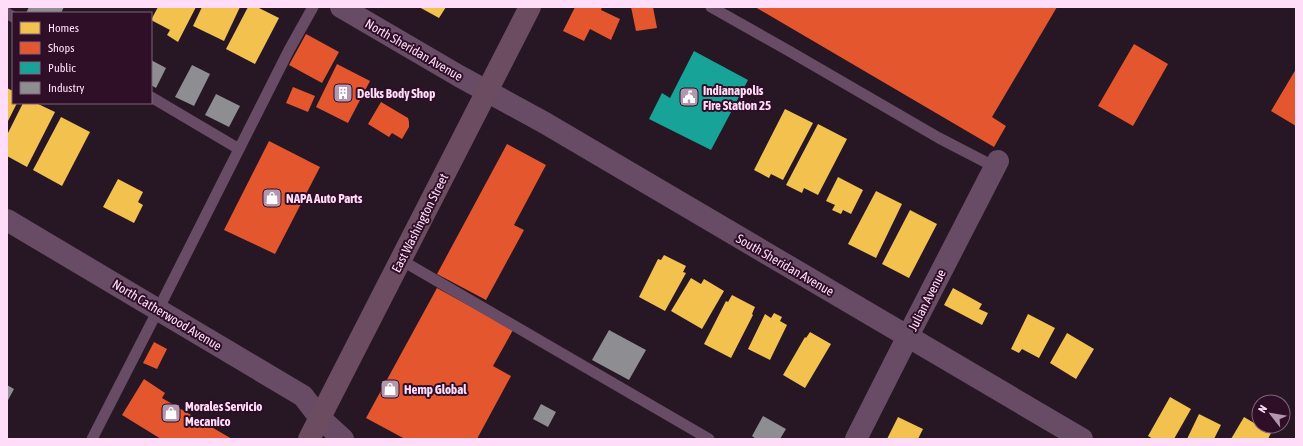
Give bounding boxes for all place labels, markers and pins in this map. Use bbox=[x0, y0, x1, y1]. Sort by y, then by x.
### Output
building icon: Delks Body Shop bbox=[332, 82, 354, 104]
place label: Indianapolis Fire Station 25 bbox=[703, 83, 771, 113]
place label: Delks Body Shop bbox=[357, 86, 435, 101]
public building icon: Indianapolis Fire Station 25 bbox=[678, 86, 700, 108]
shop icon: NAPA Auto Parts bbox=[261, 187, 283, 209]
place label: NAPA Auto Parts bbox=[286, 191, 363, 206]
shop icon: Hemp Global bbox=[379, 378, 401, 400]
place label: Hemp Global bbox=[404, 382, 467, 397]
place label: Morales Servicio Mecanico bbox=[185, 399, 262, 429]
shop icon: Morales Servicio Mecanico bbox=[160, 402, 182, 424]

